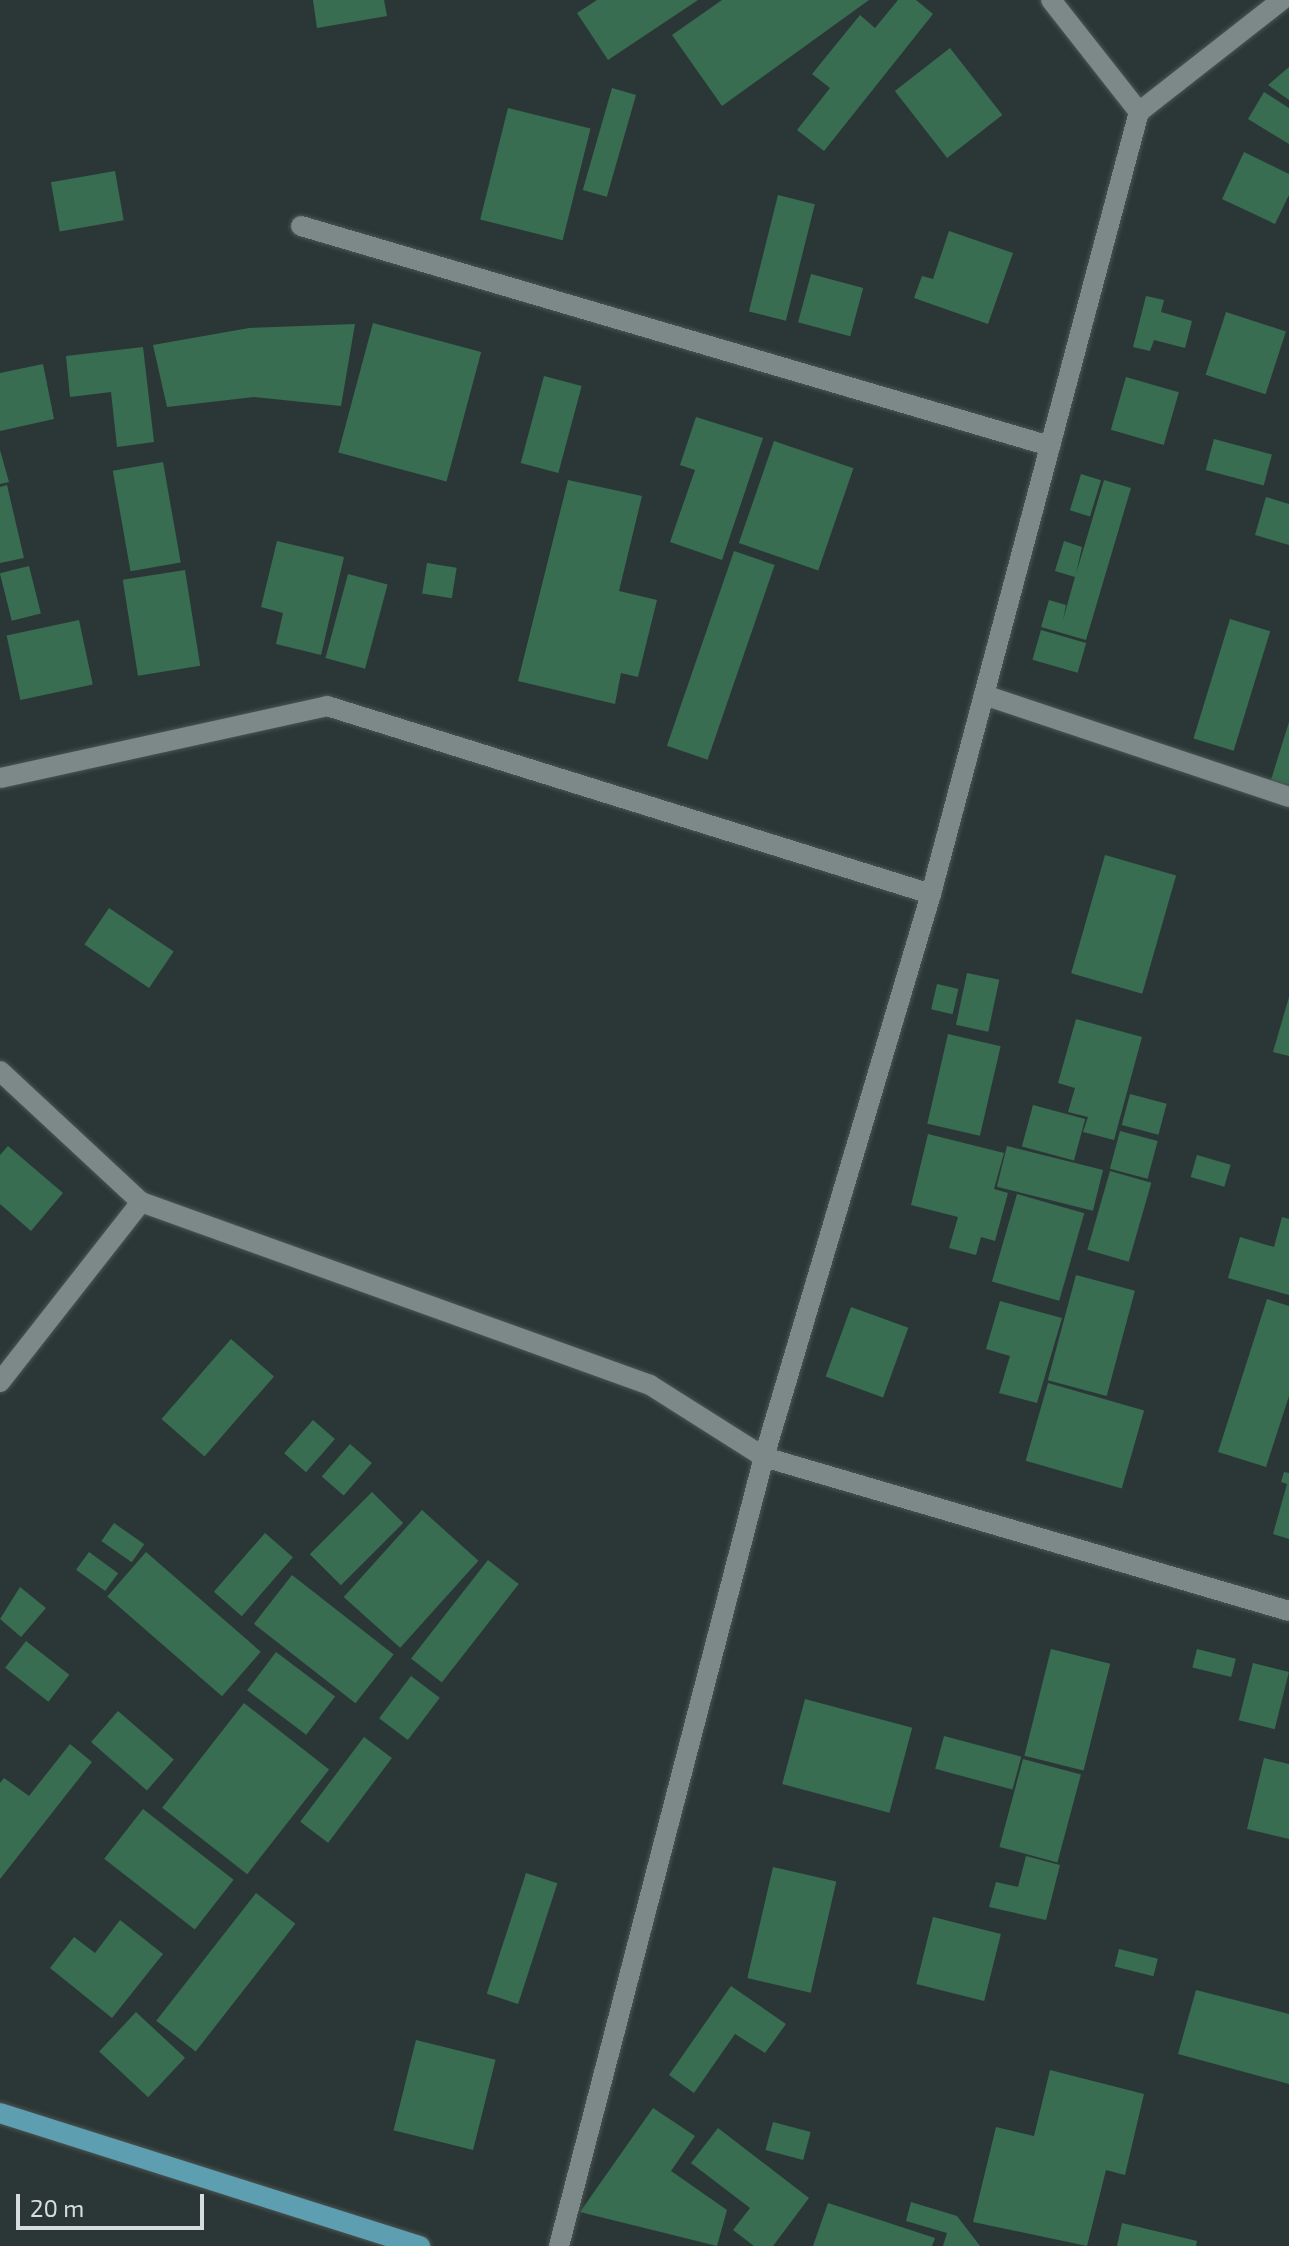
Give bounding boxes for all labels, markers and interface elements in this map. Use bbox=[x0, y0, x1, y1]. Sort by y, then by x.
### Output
scale bar bbox=[20, 2178, 208, 2228]
text: 20 m bbox=[30, 2193, 84, 2222]

